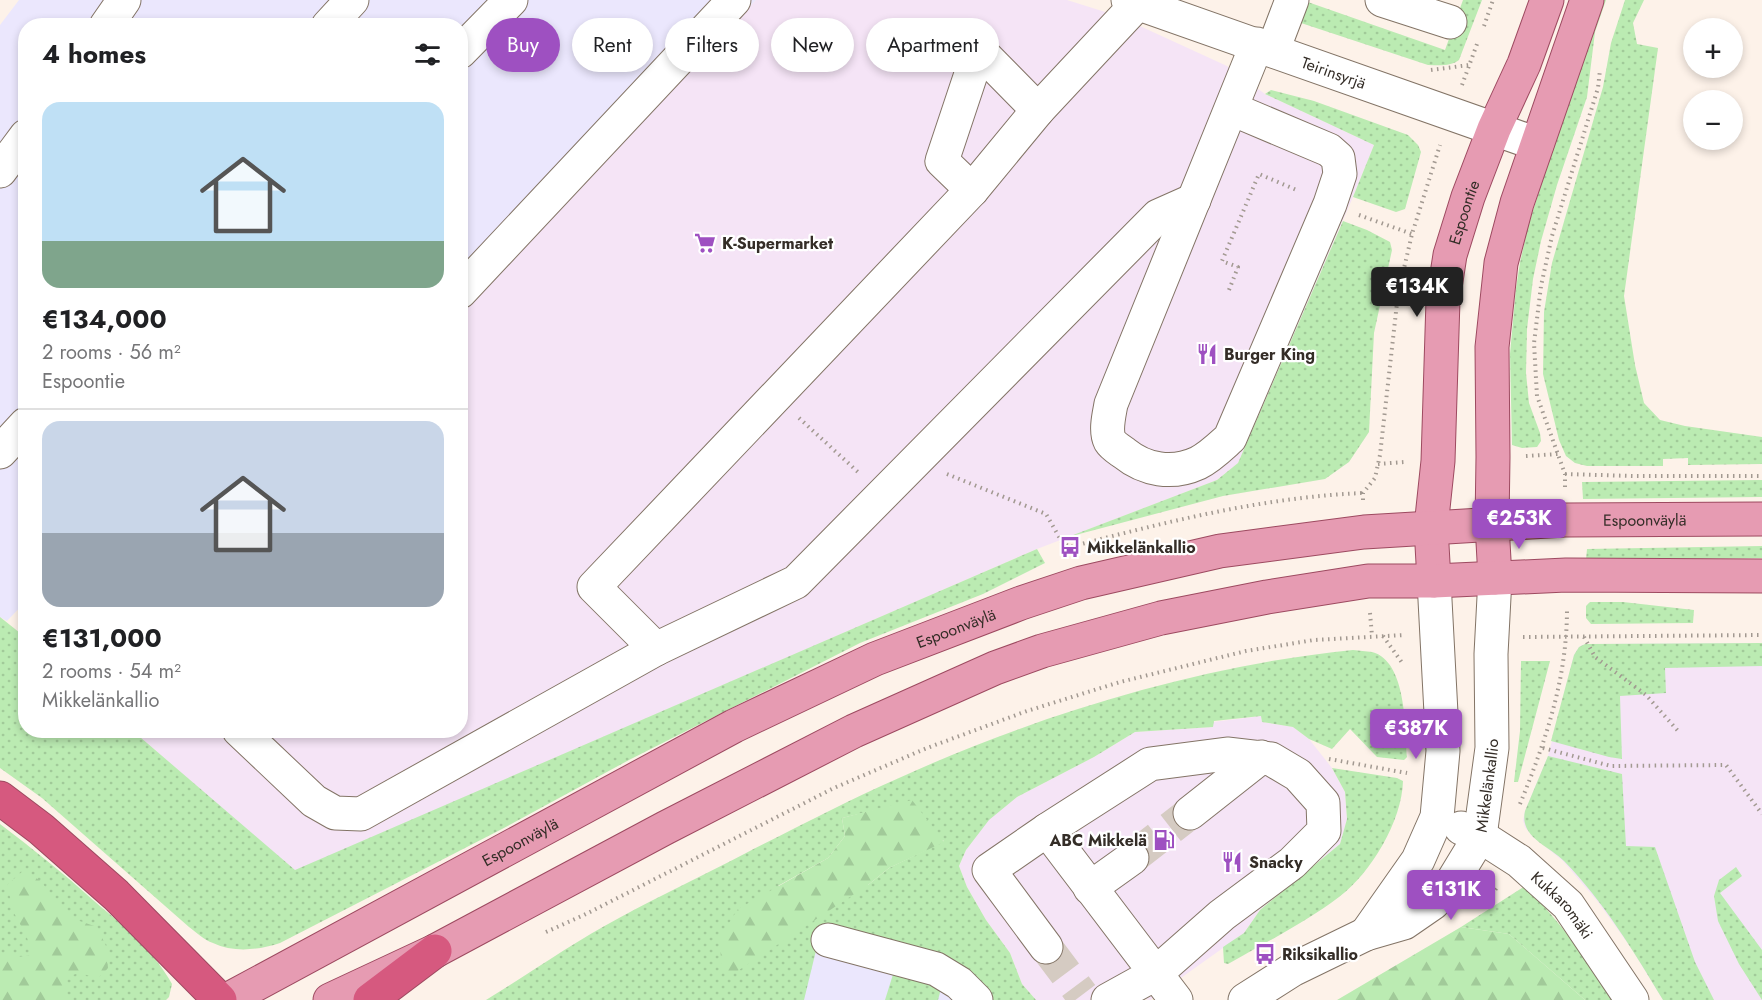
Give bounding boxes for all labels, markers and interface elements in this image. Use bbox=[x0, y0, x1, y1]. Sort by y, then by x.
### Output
chip: Buy bbox=[486, 18, 560, 72]
chip: Rent bbox=[572, 18, 653, 72]
chip: Filters bbox=[665, 18, 759, 72]
chip: New bbox=[771, 18, 854, 72]
chip: Apartment bbox=[866, 18, 999, 72]
map controls bbox=[1683, 18, 1743, 150]
button: + bbox=[1683, 18, 1743, 78]
text: 4 homes bbox=[42, 35, 146, 73]
icon: filters bbox=[411, 38, 444, 71]
street label: Teirinsyrjä bbox=[1298, 51, 1369, 95]
button: − bbox=[1683, 90, 1743, 150]
icon: home bbox=[189, 141, 297, 249]
street label: Espoontie bbox=[1443, 177, 1485, 247]
supermarket icon: K-Supermarket bbox=[693, 231, 717, 255]
place label: K-Supermarket bbox=[722, 232, 834, 255]
pin: €134K bbox=[1375, 267, 1459, 318]
text: €134K bbox=[1385, 272, 1449, 301]
text: €134,000 bbox=[42, 300, 167, 338]
text: 2 rooms · 56 m² bbox=[42, 338, 181, 367]
restaurant icon: Burger King bbox=[1195, 342, 1219, 366]
place label: Burger King bbox=[1224, 343, 1315, 366]
text: Espoontie bbox=[42, 367, 125, 396]
icon: home bbox=[189, 460, 297, 568]
pin: €253K bbox=[1477, 499, 1561, 550]
text: €253K bbox=[1486, 504, 1552, 533]
street label: Espoonväylä bbox=[1603, 508, 1687, 532]
bus stop icon: Mikkelänkallio bbox=[1058, 535, 1082, 559]
place label: Mikkelänkallio bbox=[1087, 536, 1196, 559]
street label: Espoonväylä bbox=[913, 603, 999, 654]
text: €131,000 bbox=[42, 619, 162, 657]
text: 2 rooms · 54 m² bbox=[42, 657, 181, 686]
text: Mikkelänkallio bbox=[42, 686, 160, 715]
pin: €387K bbox=[1374, 709, 1458, 760]
text: €387K bbox=[1384, 714, 1448, 743]
street label: Mikkelänkallio bbox=[1470, 738, 1504, 834]
street label: Espoonväylä bbox=[478, 812, 562, 872]
fuel station icon: ABC Mikkelä bbox=[1152, 828, 1176, 852]
place label: ABC Mikkelä bbox=[1049, 829, 1147, 852]
restaurant icon: Snacky bbox=[1220, 850, 1244, 874]
place label: Snacky bbox=[1249, 851, 1303, 874]
street label: Kukkaromäki bbox=[1526, 866, 1599, 943]
pin: €131K bbox=[1409, 870, 1493, 921]
text: €131K bbox=[1421, 875, 1481, 904]
bus stop icon: Riksikallio bbox=[1253, 942, 1277, 966]
place label: Riksikallio bbox=[1282, 943, 1358, 966]

